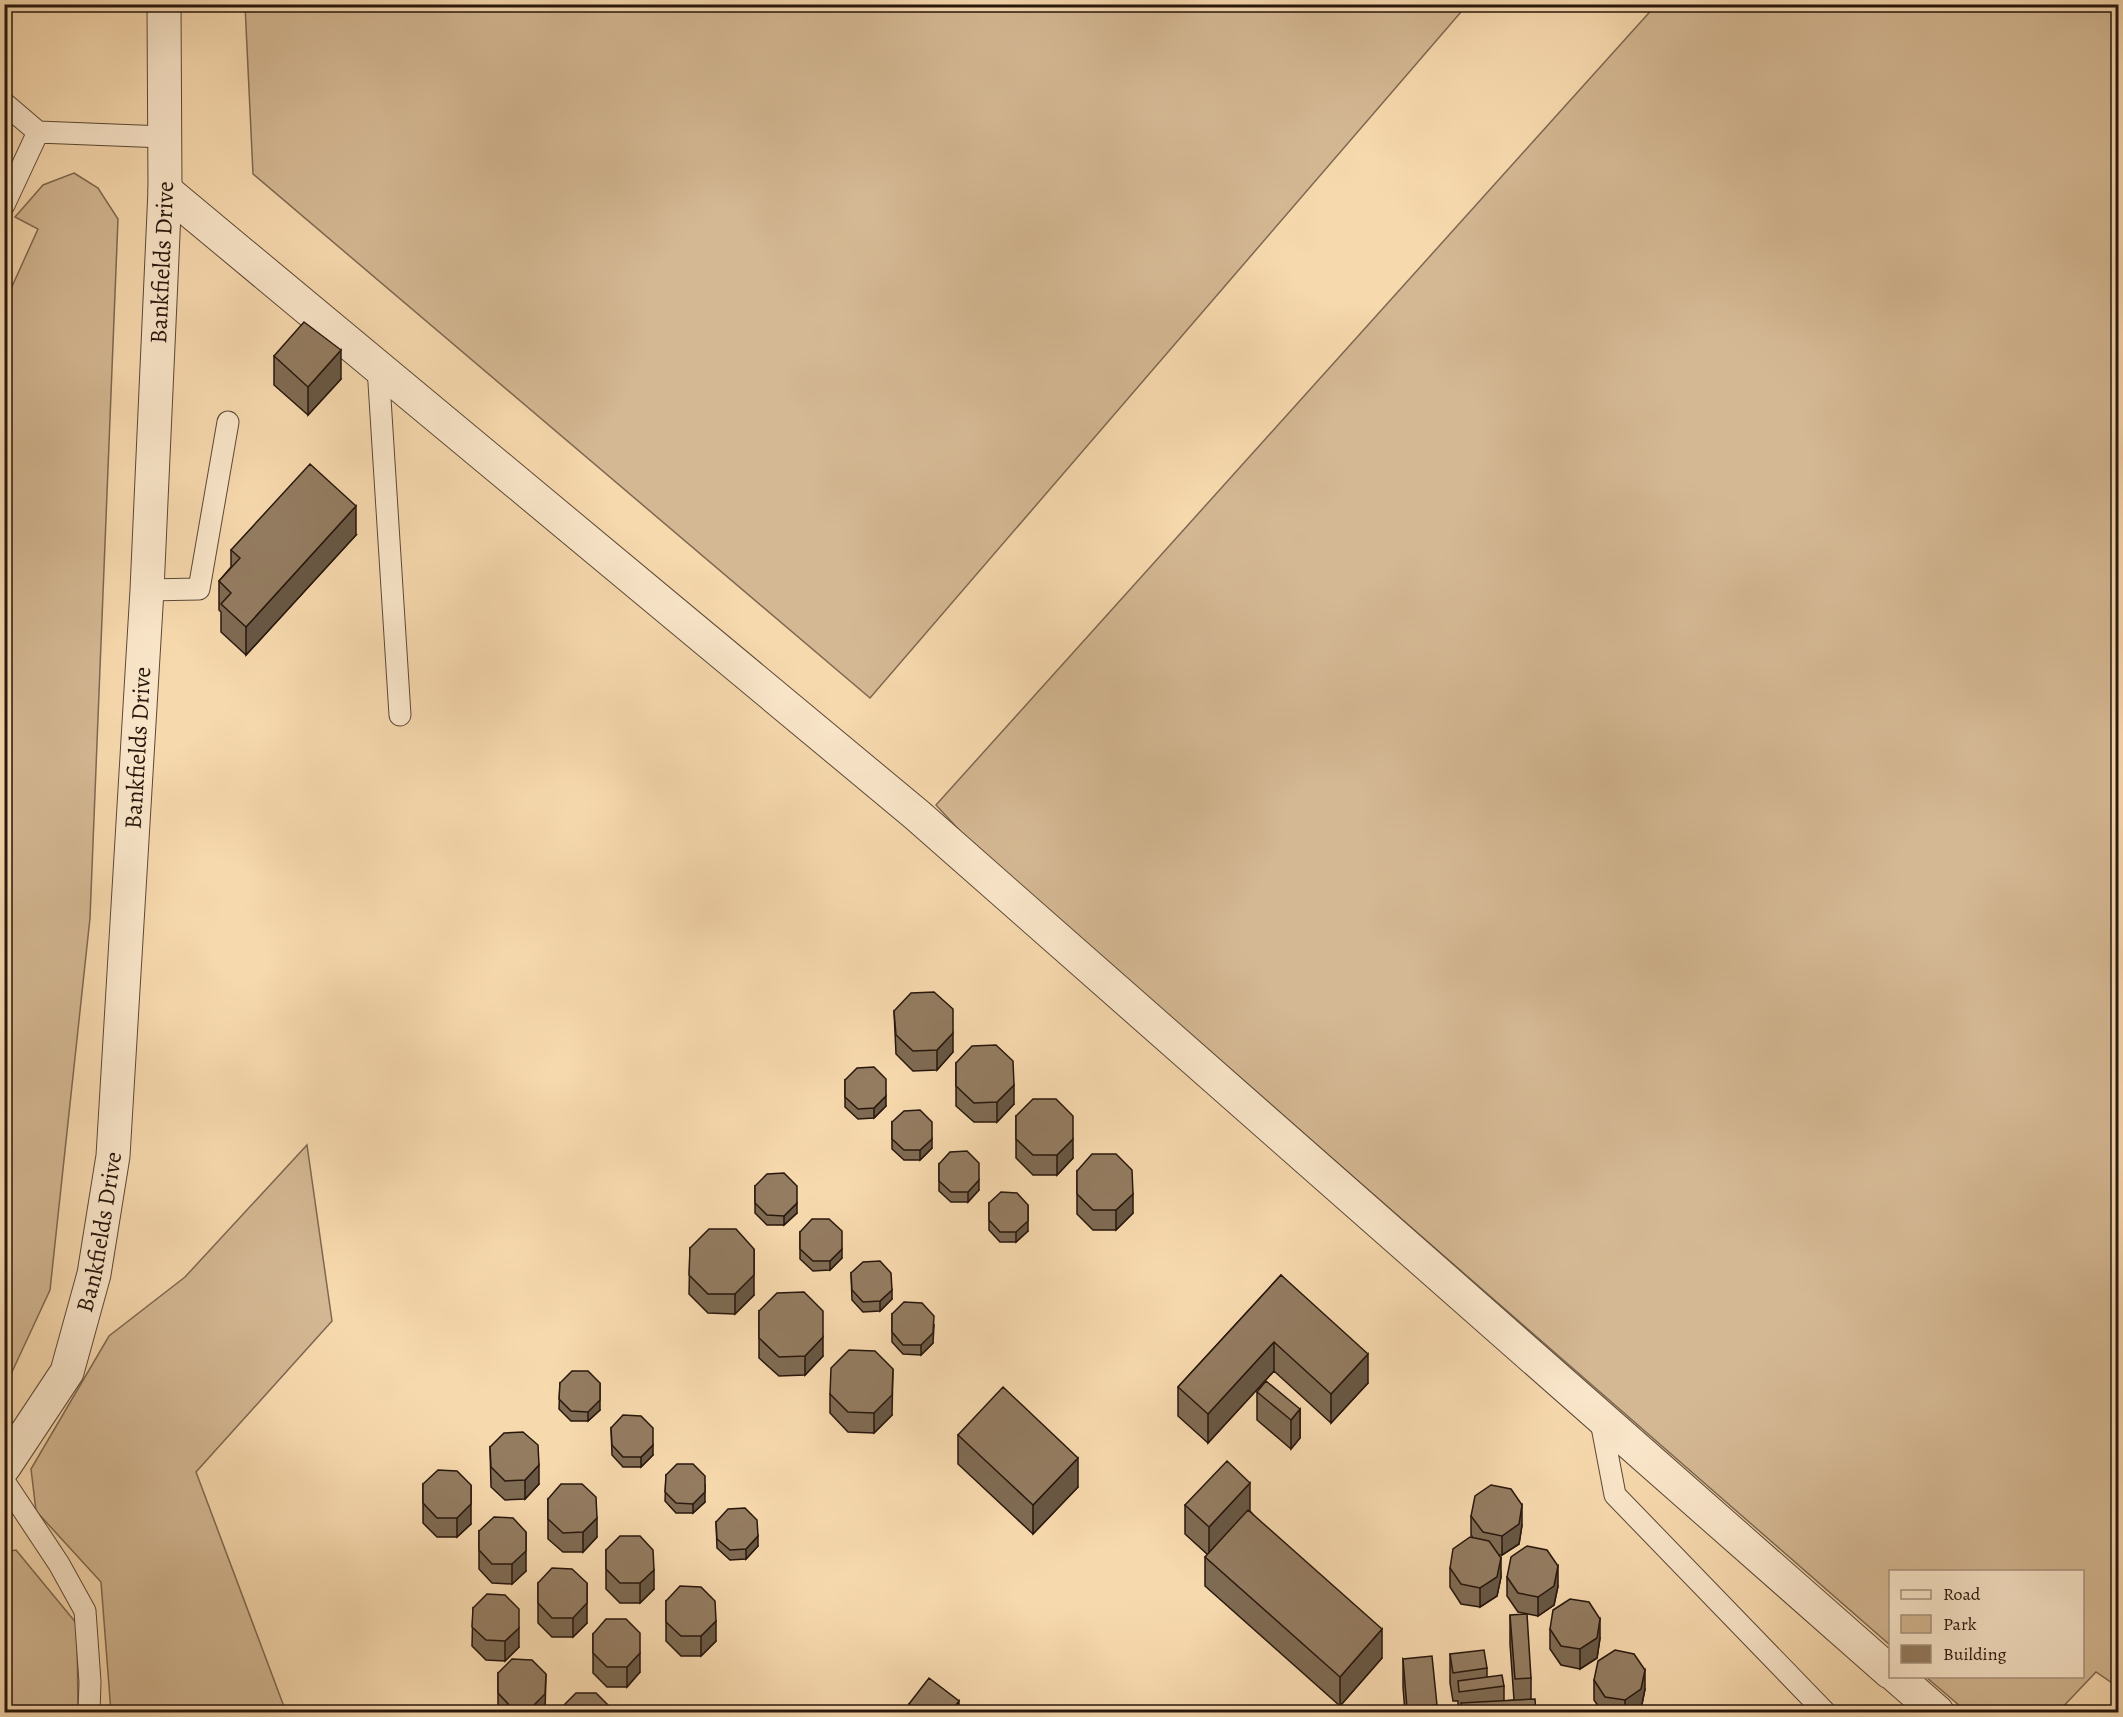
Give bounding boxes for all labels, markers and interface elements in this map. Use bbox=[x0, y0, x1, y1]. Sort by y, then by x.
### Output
street label: Bankfields Drive bbox=[142, 181, 181, 344]
street label: Bankfields Drive bbox=[117, 666, 158, 830]
street label: Bankfields Drive bbox=[68, 1149, 129, 1316]
legend bbox=[1889, 1570, 2084, 1678]
text: Road bbox=[1943, 1582, 1981, 1606]
text: Park bbox=[1943, 1612, 1977, 1636]
text: Building bbox=[1943, 1642, 2007, 1666]

